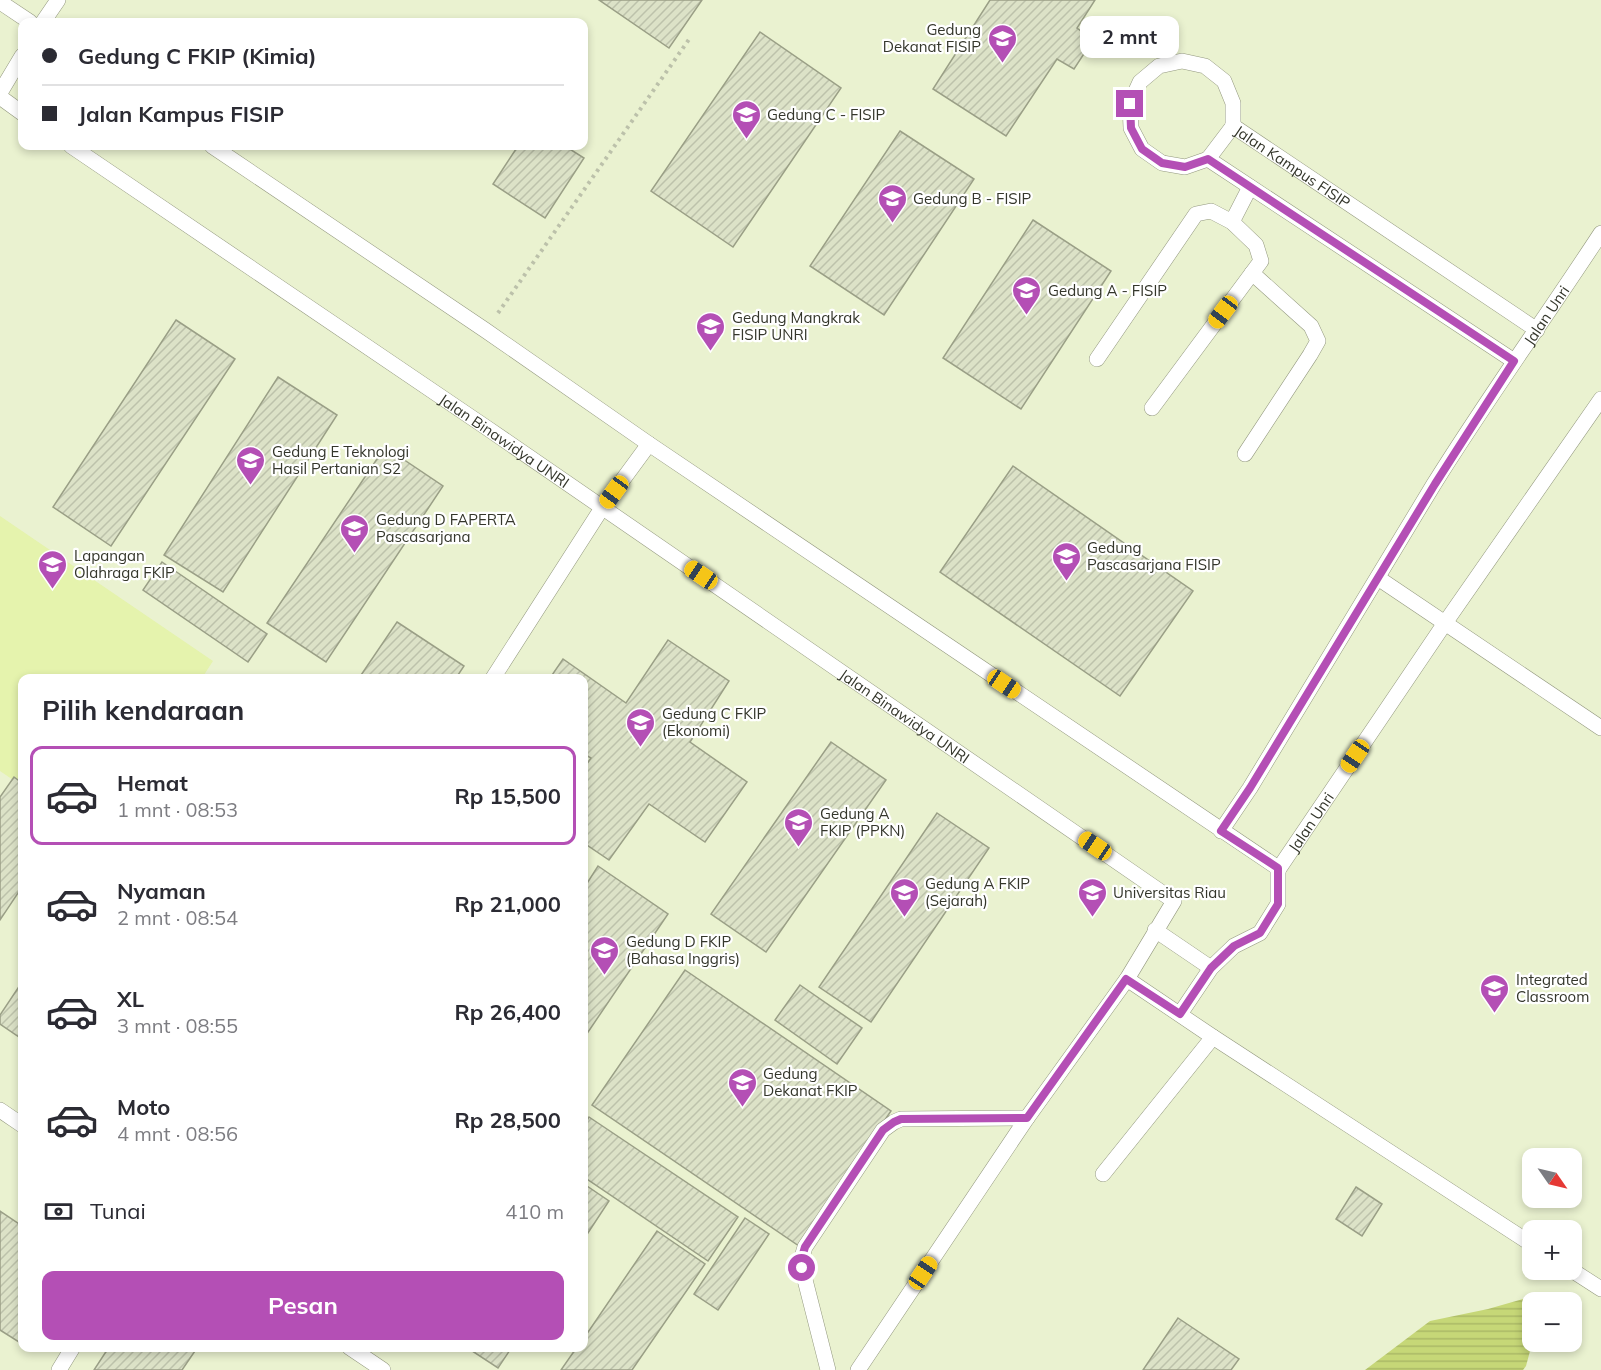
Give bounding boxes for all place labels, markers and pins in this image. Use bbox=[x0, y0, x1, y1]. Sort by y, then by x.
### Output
place label: Gedung Dekanat FISIP bbox=[883, 20, 981, 56]
school or university icon: Gedung Dekanat FISIP bbox=[986, 22, 1018, 64]
school or university icon: Gedung C - FISIP bbox=[730, 98, 762, 140]
place label: Gedung C - FISIP bbox=[767, 105, 886, 124]
school or university icon: Gedung B - FISIP bbox=[876, 182, 908, 224]
place label: Gedung B - FISIP bbox=[913, 189, 1032, 208]
school or university icon: Gedung A - FISIP bbox=[1011, 274, 1043, 316]
place label: Gedung A - FISIP bbox=[1048, 281, 1167, 300]
place label: Gedung Mangkrak FISIP UNRI bbox=[732, 308, 860, 344]
school or university icon: Gedung Mangkrak FISIP UNRI bbox=[695, 310, 727, 352]
place label: Gedung E Teknologi Hasil Pertanian S2 bbox=[272, 442, 409, 478]
school or university icon: Gedung E Teknologi Hasil Pertanian S2 bbox=[235, 444, 267, 486]
place label: Gedung D FAPERTA Pascasarjana bbox=[376, 510, 516, 546]
school or university icon: Gedung D FAPERTA Pascasarjana bbox=[339, 512, 371, 554]
place label: Gedung Pascasarjana FISIP bbox=[1087, 538, 1221, 574]
school or university icon: Gedung Pascasarjana FISIP bbox=[1050, 540, 1082, 582]
place label: Lapangan Olahraga FKIP bbox=[74, 546, 175, 582]
school or university icon: Lapangan Olahraga FKIP bbox=[37, 548, 69, 590]
place label: Gedung C FKIP (Ekonomi) bbox=[662, 704, 767, 740]
school or university icon: Gedung C FKIP (Ekonomi) bbox=[625, 706, 657, 748]
place label: Gedung A FKIP (PPKN) bbox=[820, 804, 905, 840]
school or university icon: Gedung A FKIP (PPKN) bbox=[783, 806, 815, 848]
place label: Gedung A FKIP (Sejarah) bbox=[925, 874, 1030, 910]
school or university icon: Gedung A FKIP (Sejarah) bbox=[888, 876, 920, 918]
school or university icon: Universitas Riau bbox=[1076, 876, 1108, 918]
place label: Universitas Riau bbox=[1113, 883, 1226, 902]
place label: Gedung D FKIP (Bahasa Inggris) bbox=[626, 932, 740, 968]
school or university icon: Gedung D FKIP (Bahasa Inggris) bbox=[589, 934, 621, 976]
place label: Integrated Classroom bbox=[1516, 970, 1589, 1006]
school or university icon: Integrated Classroom bbox=[1479, 972, 1511, 1014]
place label: Gedung Dekanat FKIP bbox=[763, 1064, 858, 1100]
school or university icon: Gedung Dekanat FKIP bbox=[726, 1066, 758, 1108]

